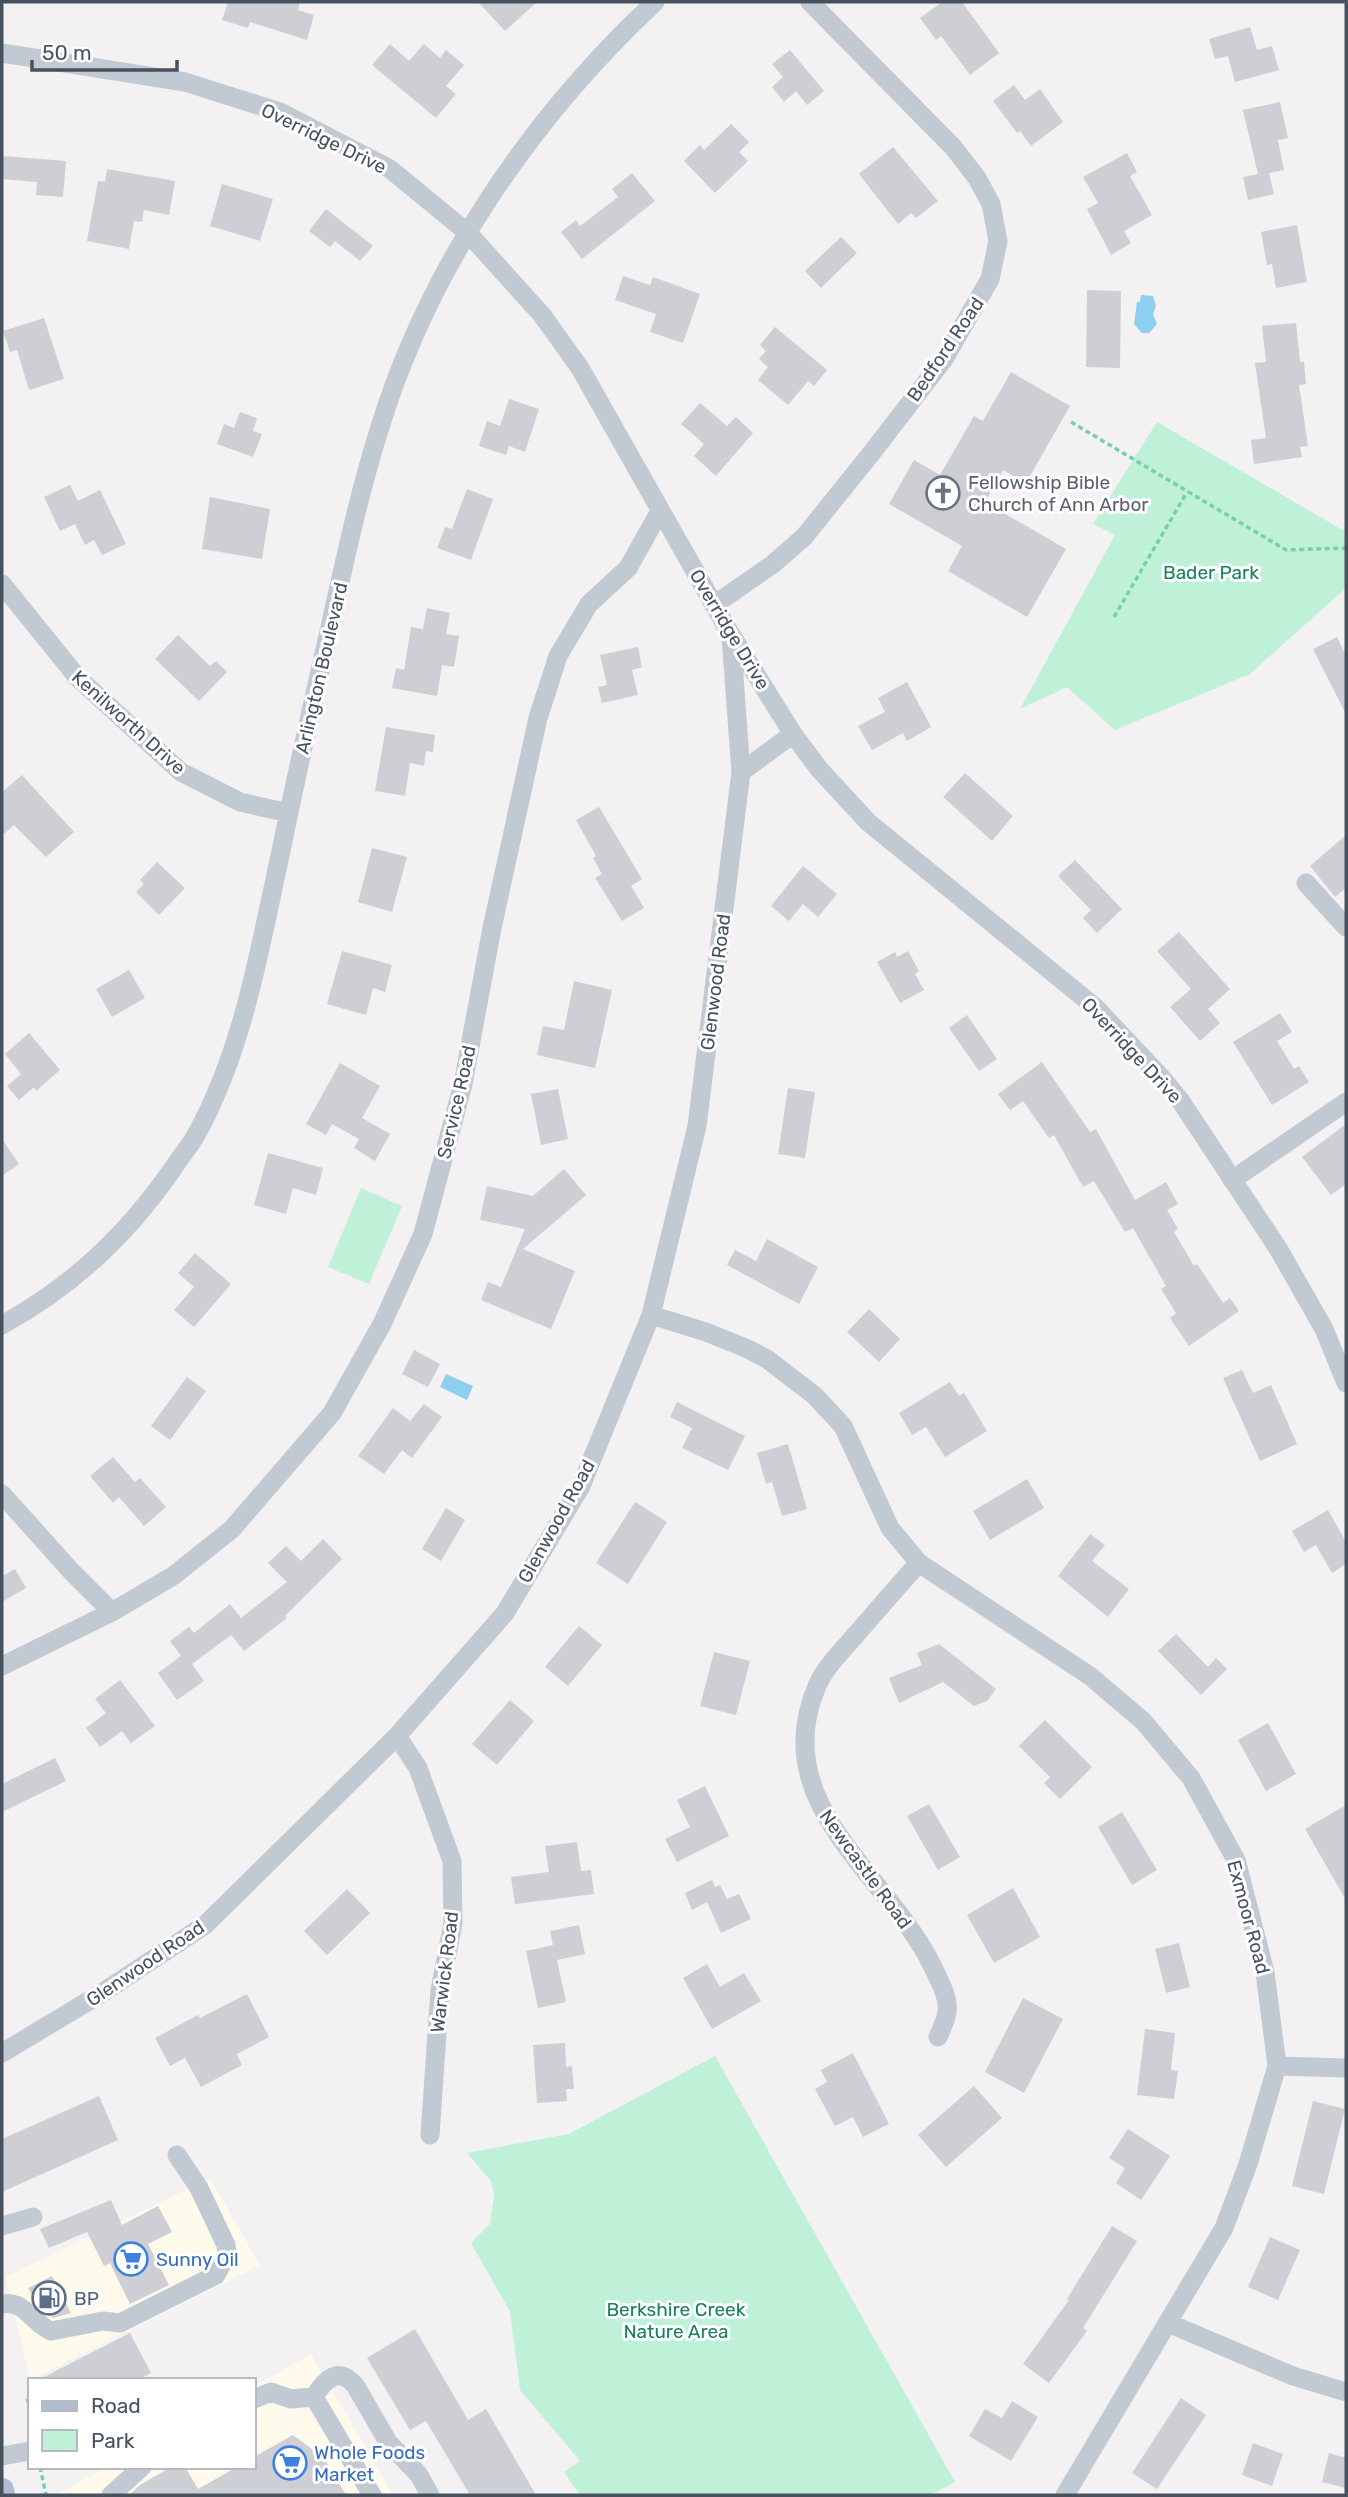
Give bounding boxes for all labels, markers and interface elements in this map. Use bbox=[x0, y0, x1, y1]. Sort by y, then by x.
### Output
scale bar bbox=[32, 28, 177, 72]
text: 50 m bbox=[42, 40, 92, 65]
street label: Overridge Drive bbox=[257, 98, 390, 179]
street label: Bedford Road bbox=[902, 293, 989, 406]
place label: Fellowship Bible Church of Ann Arbor bbox=[968, 471, 1149, 516]
church icon: Fellowship Bible Church of Ann Arbor bbox=[924, 474, 962, 512]
park label: Bader Park bbox=[1163, 561, 1259, 584]
street label: Overridge Drive bbox=[685, 565, 775, 694]
street label: Arlington Boulevard bbox=[291, 580, 352, 756]
street label: Kenilworth Drive bbox=[67, 665, 190, 779]
street label: Glenwood Road bbox=[696, 912, 735, 1052]
street label: Overridge Drive bbox=[1077, 993, 1187, 1108]
street label: Service Road bbox=[432, 1043, 481, 1161]
street label: Glenwood Road bbox=[513, 1456, 600, 1587]
street label: Newcastle Road bbox=[815, 1805, 917, 1933]
street label: Exmoor Road bbox=[1222, 1858, 1275, 1977]
street label: Warwick Road bbox=[426, 1910, 463, 2034]
street label: Glenwood Road bbox=[82, 1915, 209, 2011]
supermarket icon: Sunny Oil bbox=[112, 2240, 150, 2278]
place label: Sunny Oil bbox=[156, 2248, 239, 2271]
fuel station icon: BP bbox=[30, 2279, 68, 2317]
place label: BP bbox=[74, 2287, 99, 2310]
park label: Berkshire Creek Nature Area bbox=[606, 2298, 746, 2343]
legend bbox=[28, 2378, 256, 2469]
text: Road bbox=[91, 2393, 141, 2418]
text: Park bbox=[91, 2428, 135, 2453]
place label: Whole Foods Market bbox=[314, 2441, 425, 2486]
supermarket icon: Whole Foods Market bbox=[271, 2444, 309, 2482]

